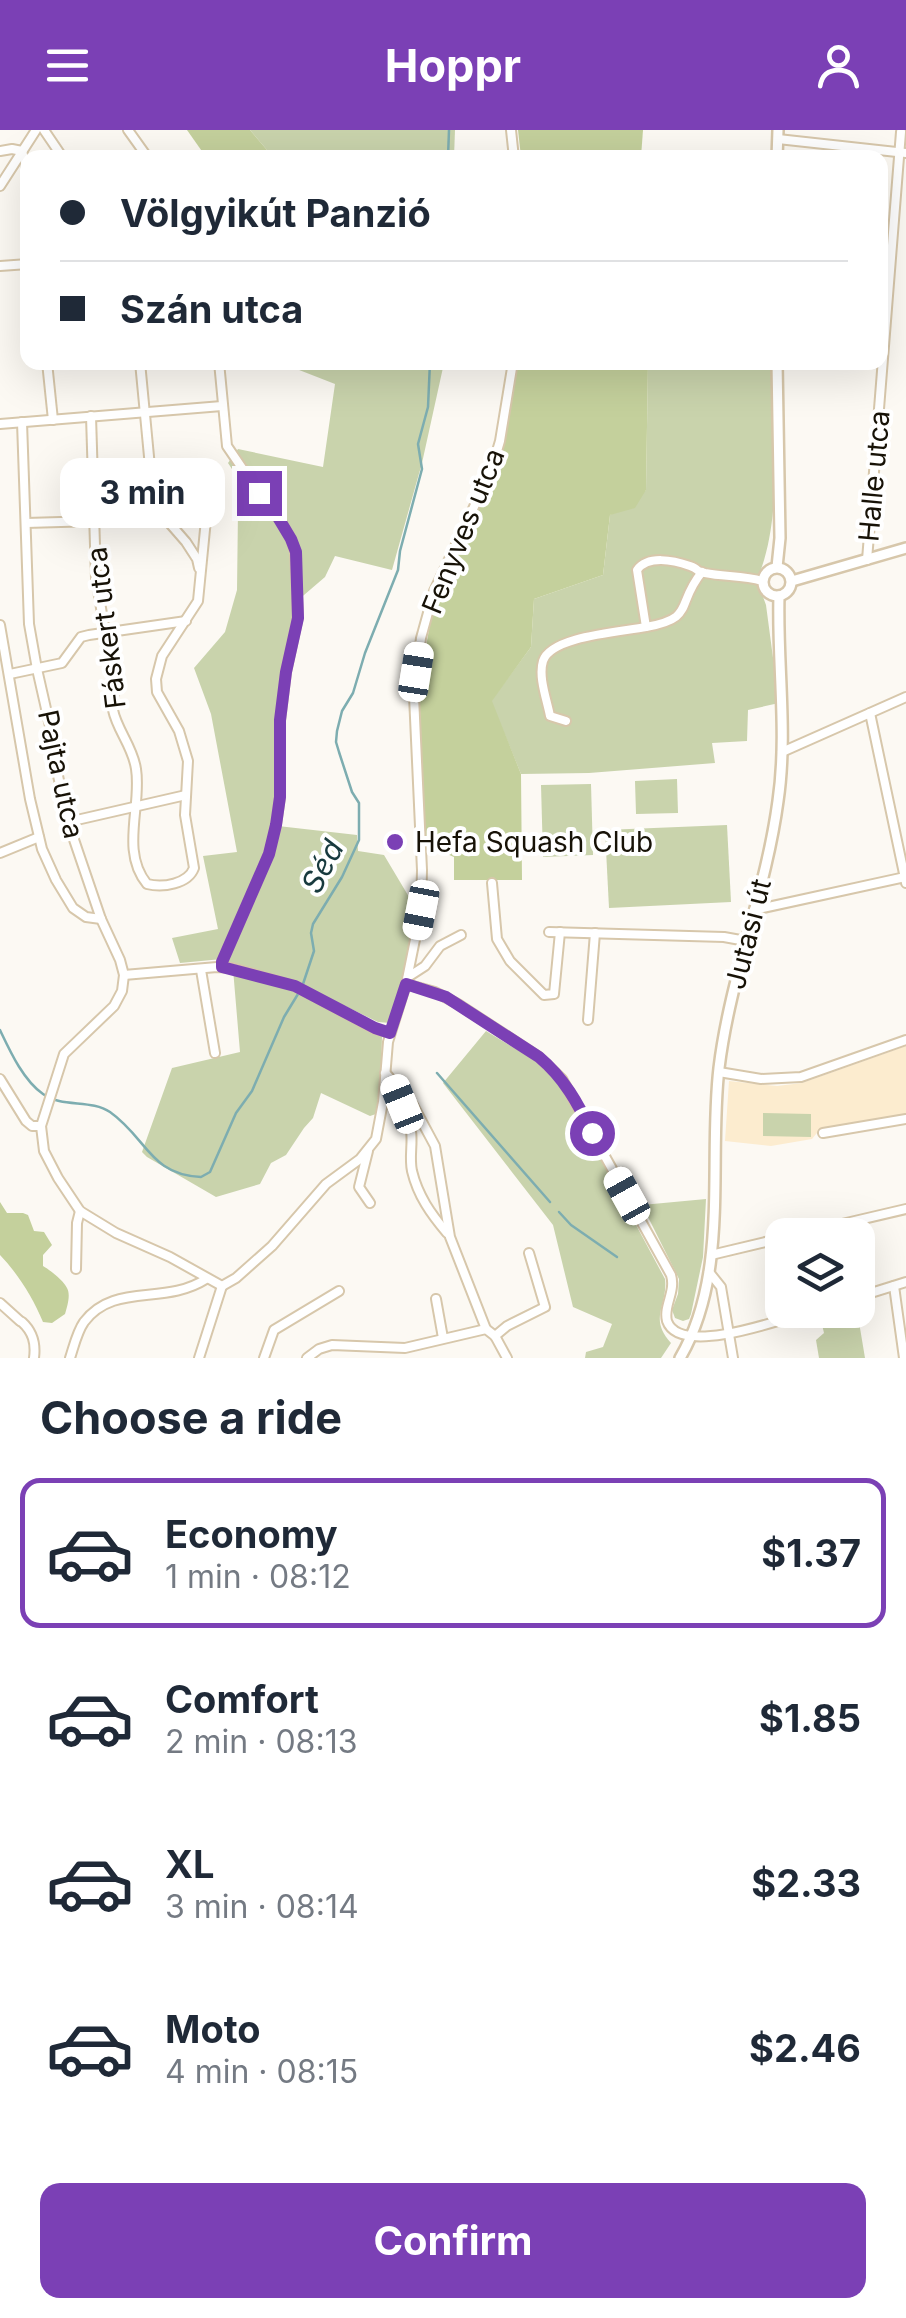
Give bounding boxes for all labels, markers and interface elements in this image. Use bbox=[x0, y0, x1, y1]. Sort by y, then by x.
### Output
icon: menu bbox=[40, 38, 95, 93]
text: Hoppr bbox=[385, 38, 521, 93]
icon: person bbox=[811, 38, 866, 93]
text: Völgyikút Panzió bbox=[120, 190, 431, 236]
text: Szán utca bbox=[120, 286, 303, 332]
street label: Halle utca bbox=[851, 409, 897, 543]
street label: Fenyves utca bbox=[414, 443, 512, 619]
callout: 3 min bbox=[59, 458, 224, 528]
route end bbox=[237, 471, 282, 516]
text: 3 min bbox=[99, 473, 186, 512]
street label: Fáskert utca bbox=[79, 545, 133, 711]
car bbox=[396, 640, 436, 704]
street label: Pajta utca bbox=[31, 707, 91, 841]
place label: Hefa Squash Club bbox=[415, 825, 653, 859]
marker: Hefa Squash Club bbox=[384, 831, 406, 853]
water label: Séd bbox=[293, 833, 351, 899]
street label: Jutasi út bbox=[718, 875, 778, 993]
car bbox=[401, 878, 441, 942]
car bbox=[377, 1071, 427, 1137]
route start bbox=[570, 1111, 615, 1156]
car bbox=[599, 1162, 655, 1230]
map controls bbox=[765, 1218, 875, 1328]
button: layers bbox=[765, 1218, 875, 1328]
text: Choose a ride bbox=[40, 1390, 342, 1445]
icon: car bbox=[45, 1508, 135, 1598]
text: Economy bbox=[165, 1511, 338, 1557]
text: $1.37 bbox=[761, 1530, 861, 1576]
text: 1 min · 08:12 bbox=[165, 1557, 351, 1596]
icon: car bbox=[45, 1673, 135, 1763]
text: Comfort bbox=[165, 1676, 319, 1722]
text: $1.85 bbox=[759, 1695, 861, 1741]
text: 2 min · 08:13 bbox=[165, 1722, 357, 1761]
icon: car bbox=[45, 1838, 135, 1928]
text: XL bbox=[165, 1841, 215, 1887]
text: $2.33 bbox=[751, 1860, 861, 1906]
text: 3 min · 08:14 bbox=[165, 1887, 359, 1926]
icon: car bbox=[45, 2003, 135, 2093]
text: Moto bbox=[165, 2006, 261, 2052]
text: $2.46 bbox=[749, 2025, 861, 2071]
text: 4 min · 08:15 bbox=[165, 2052, 358, 2091]
button: Confirm bbox=[40, 2183, 866, 2298]

